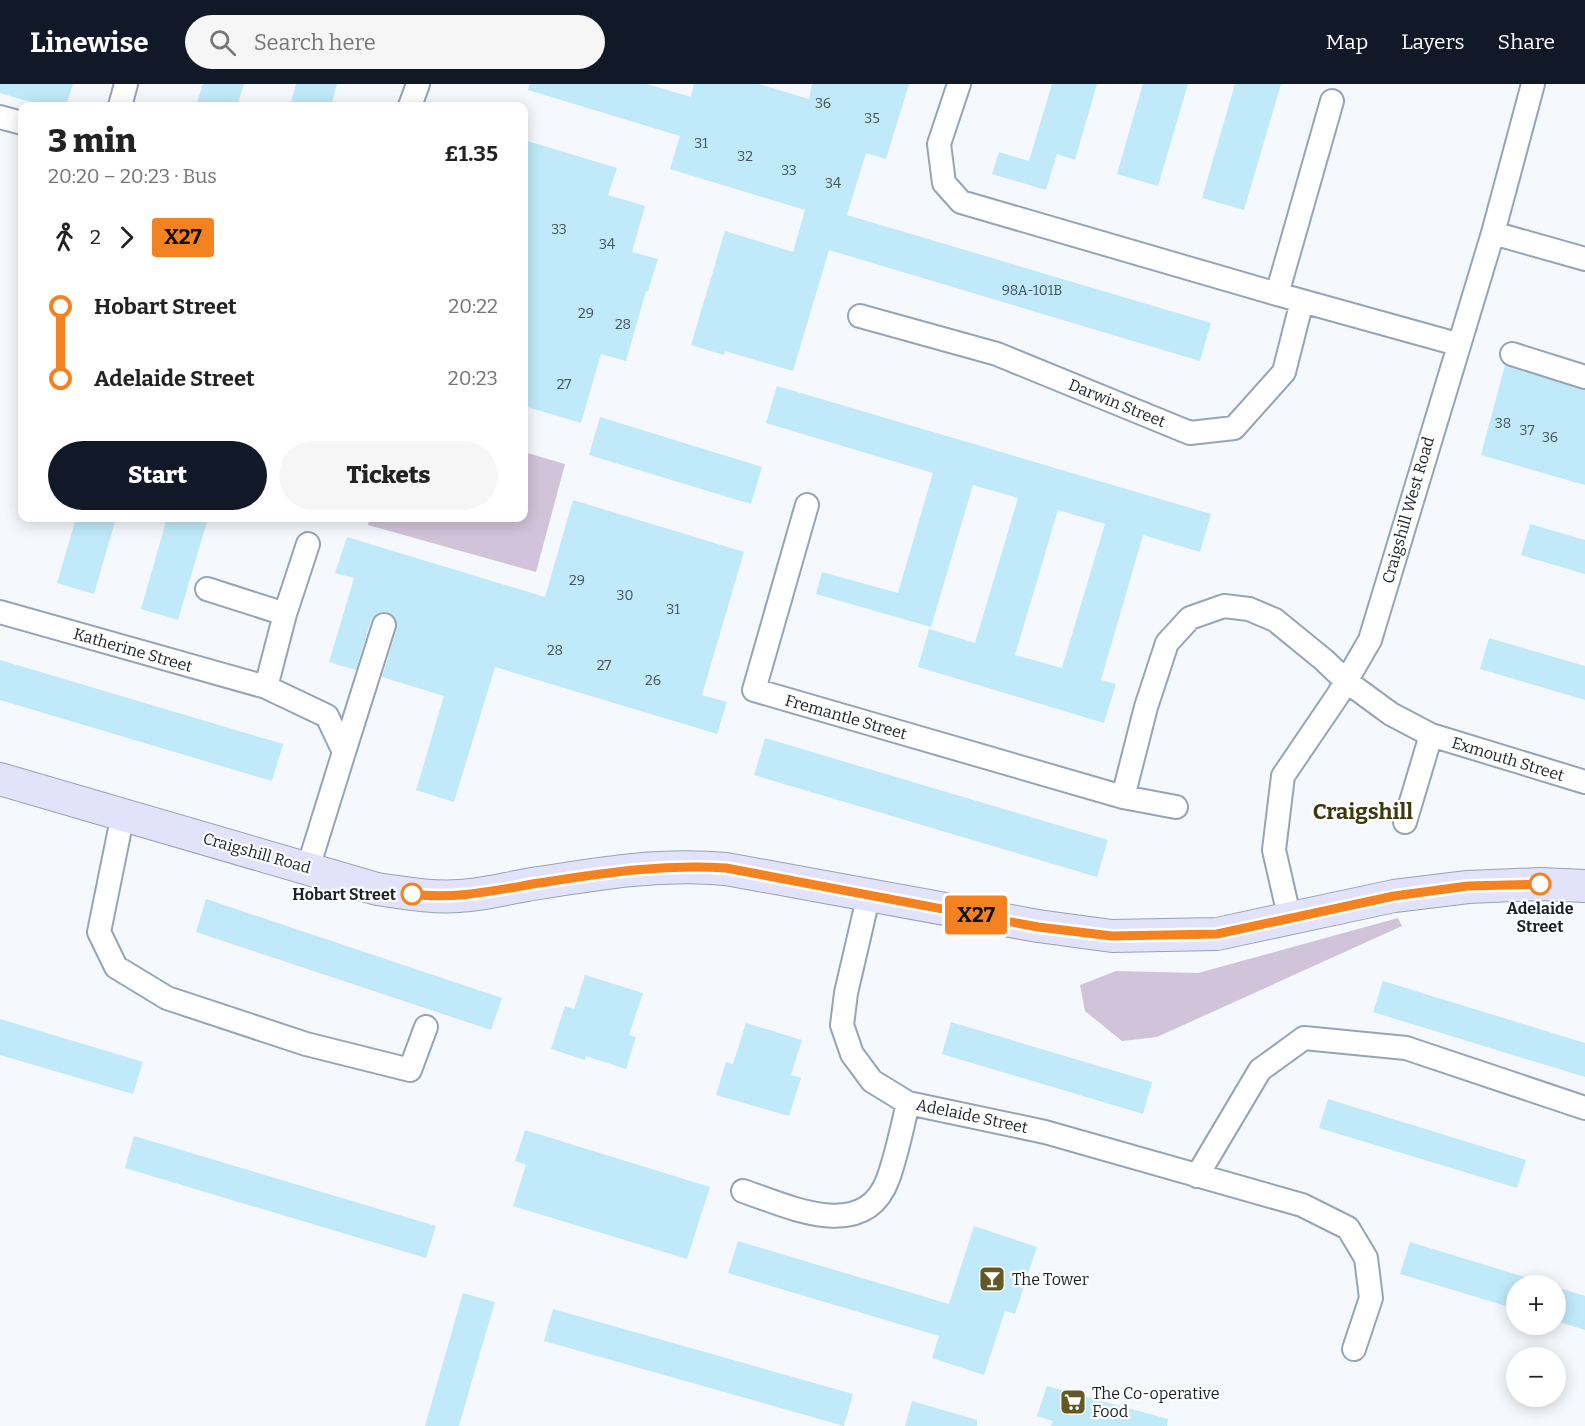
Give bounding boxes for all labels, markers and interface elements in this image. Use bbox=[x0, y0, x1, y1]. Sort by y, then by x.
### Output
search box bbox=[185, 15, 605, 69]
text: Linewise bbox=[30, 26, 149, 59]
icon: search bbox=[206, 26, 239, 59]
text: Search here bbox=[254, 29, 376, 56]
text: Map bbox=[1326, 29, 1368, 55]
text: Layers bbox=[1401, 29, 1465, 55]
text: Share bbox=[1498, 29, 1555, 55]
house number: 36 bbox=[815, 95, 831, 112]
house number: 35 bbox=[864, 110, 880, 127]
text: 3 min bbox=[48, 121, 136, 161]
house number: 31 bbox=[694, 135, 708, 152]
text: £1.35 bbox=[444, 140, 498, 167]
house number: 32 bbox=[737, 148, 753, 165]
house number: 33 bbox=[781, 162, 797, 179]
text: 20:20 – 20:23 · Bus bbox=[48, 164, 217, 188]
house number: 34 bbox=[825, 175, 841, 192]
icon: walk bbox=[48, 221, 81, 254]
icon: forward bbox=[110, 221, 143, 254]
house number: 33 bbox=[551, 221, 567, 238]
text: X27 bbox=[164, 224, 202, 250]
text: 2 bbox=[90, 225, 101, 249]
house number: 34 bbox=[599, 236, 615, 253]
house number: 98A-101B bbox=[1002, 282, 1062, 299]
text: Hobart Street bbox=[94, 293, 237, 320]
text: 20:22 bbox=[448, 294, 498, 318]
house number: 29 bbox=[578, 305, 594, 322]
house number: 28 bbox=[615, 316, 631, 333]
text: Adelaide Street bbox=[94, 365, 255, 392]
text: 20:23 bbox=[448, 366, 498, 390]
street label: Darwin Street bbox=[1066, 375, 1169, 431]
house number: 27 bbox=[557, 376, 571, 393]
house number: 38 bbox=[1495, 415, 1511, 432]
house number: 37 bbox=[1519, 422, 1535, 439]
house number: 36 bbox=[1542, 429, 1558, 446]
street label: Craigshill West Road bbox=[1378, 434, 1438, 586]
button: Start bbox=[48, 441, 267, 510]
button: Tickets bbox=[279, 441, 498, 510]
house number: 29 bbox=[569, 572, 585, 589]
house number: 30 bbox=[617, 587, 633, 604]
house number: 31 bbox=[666, 601, 680, 618]
street label: Katherine Street bbox=[71, 624, 195, 676]
house number: 28 bbox=[547, 642, 563, 659]
house number: 27 bbox=[597, 657, 611, 674]
house number: 26 bbox=[645, 672, 661, 689]
street label: Fremantle Street bbox=[783, 691, 909, 744]
street label: Exmouth Street bbox=[1450, 733, 1567, 785]
district label: Craigshill bbox=[1313, 798, 1413, 825]
street label: Craigshill Road bbox=[201, 829, 314, 878]
marker: Adelaide Street bbox=[1529, 873, 1551, 895]
marker: Hobart Street bbox=[401, 883, 423, 905]
place label: Hobart Street bbox=[292, 885, 397, 904]
line badge: X27 bbox=[942, 896, 1010, 934]
place label: Adelaide Street bbox=[1507, 899, 1574, 936]
text: X27 bbox=[957, 902, 995, 928]
street label: Adelaide Street bbox=[914, 1095, 1030, 1137]
bar icon: The Tower bbox=[977, 1264, 1007, 1294]
place label: The Tower bbox=[1012, 1270, 1089, 1289]
map controls bbox=[1506, 1275, 1566, 1407]
button: + bbox=[1506, 1275, 1566, 1335]
button: − bbox=[1506, 1347, 1566, 1407]
place label: The Co-operative Food bbox=[1092, 1384, 1219, 1421]
supermarket icon: The Co-operative Food bbox=[1058, 1387, 1088, 1417]

